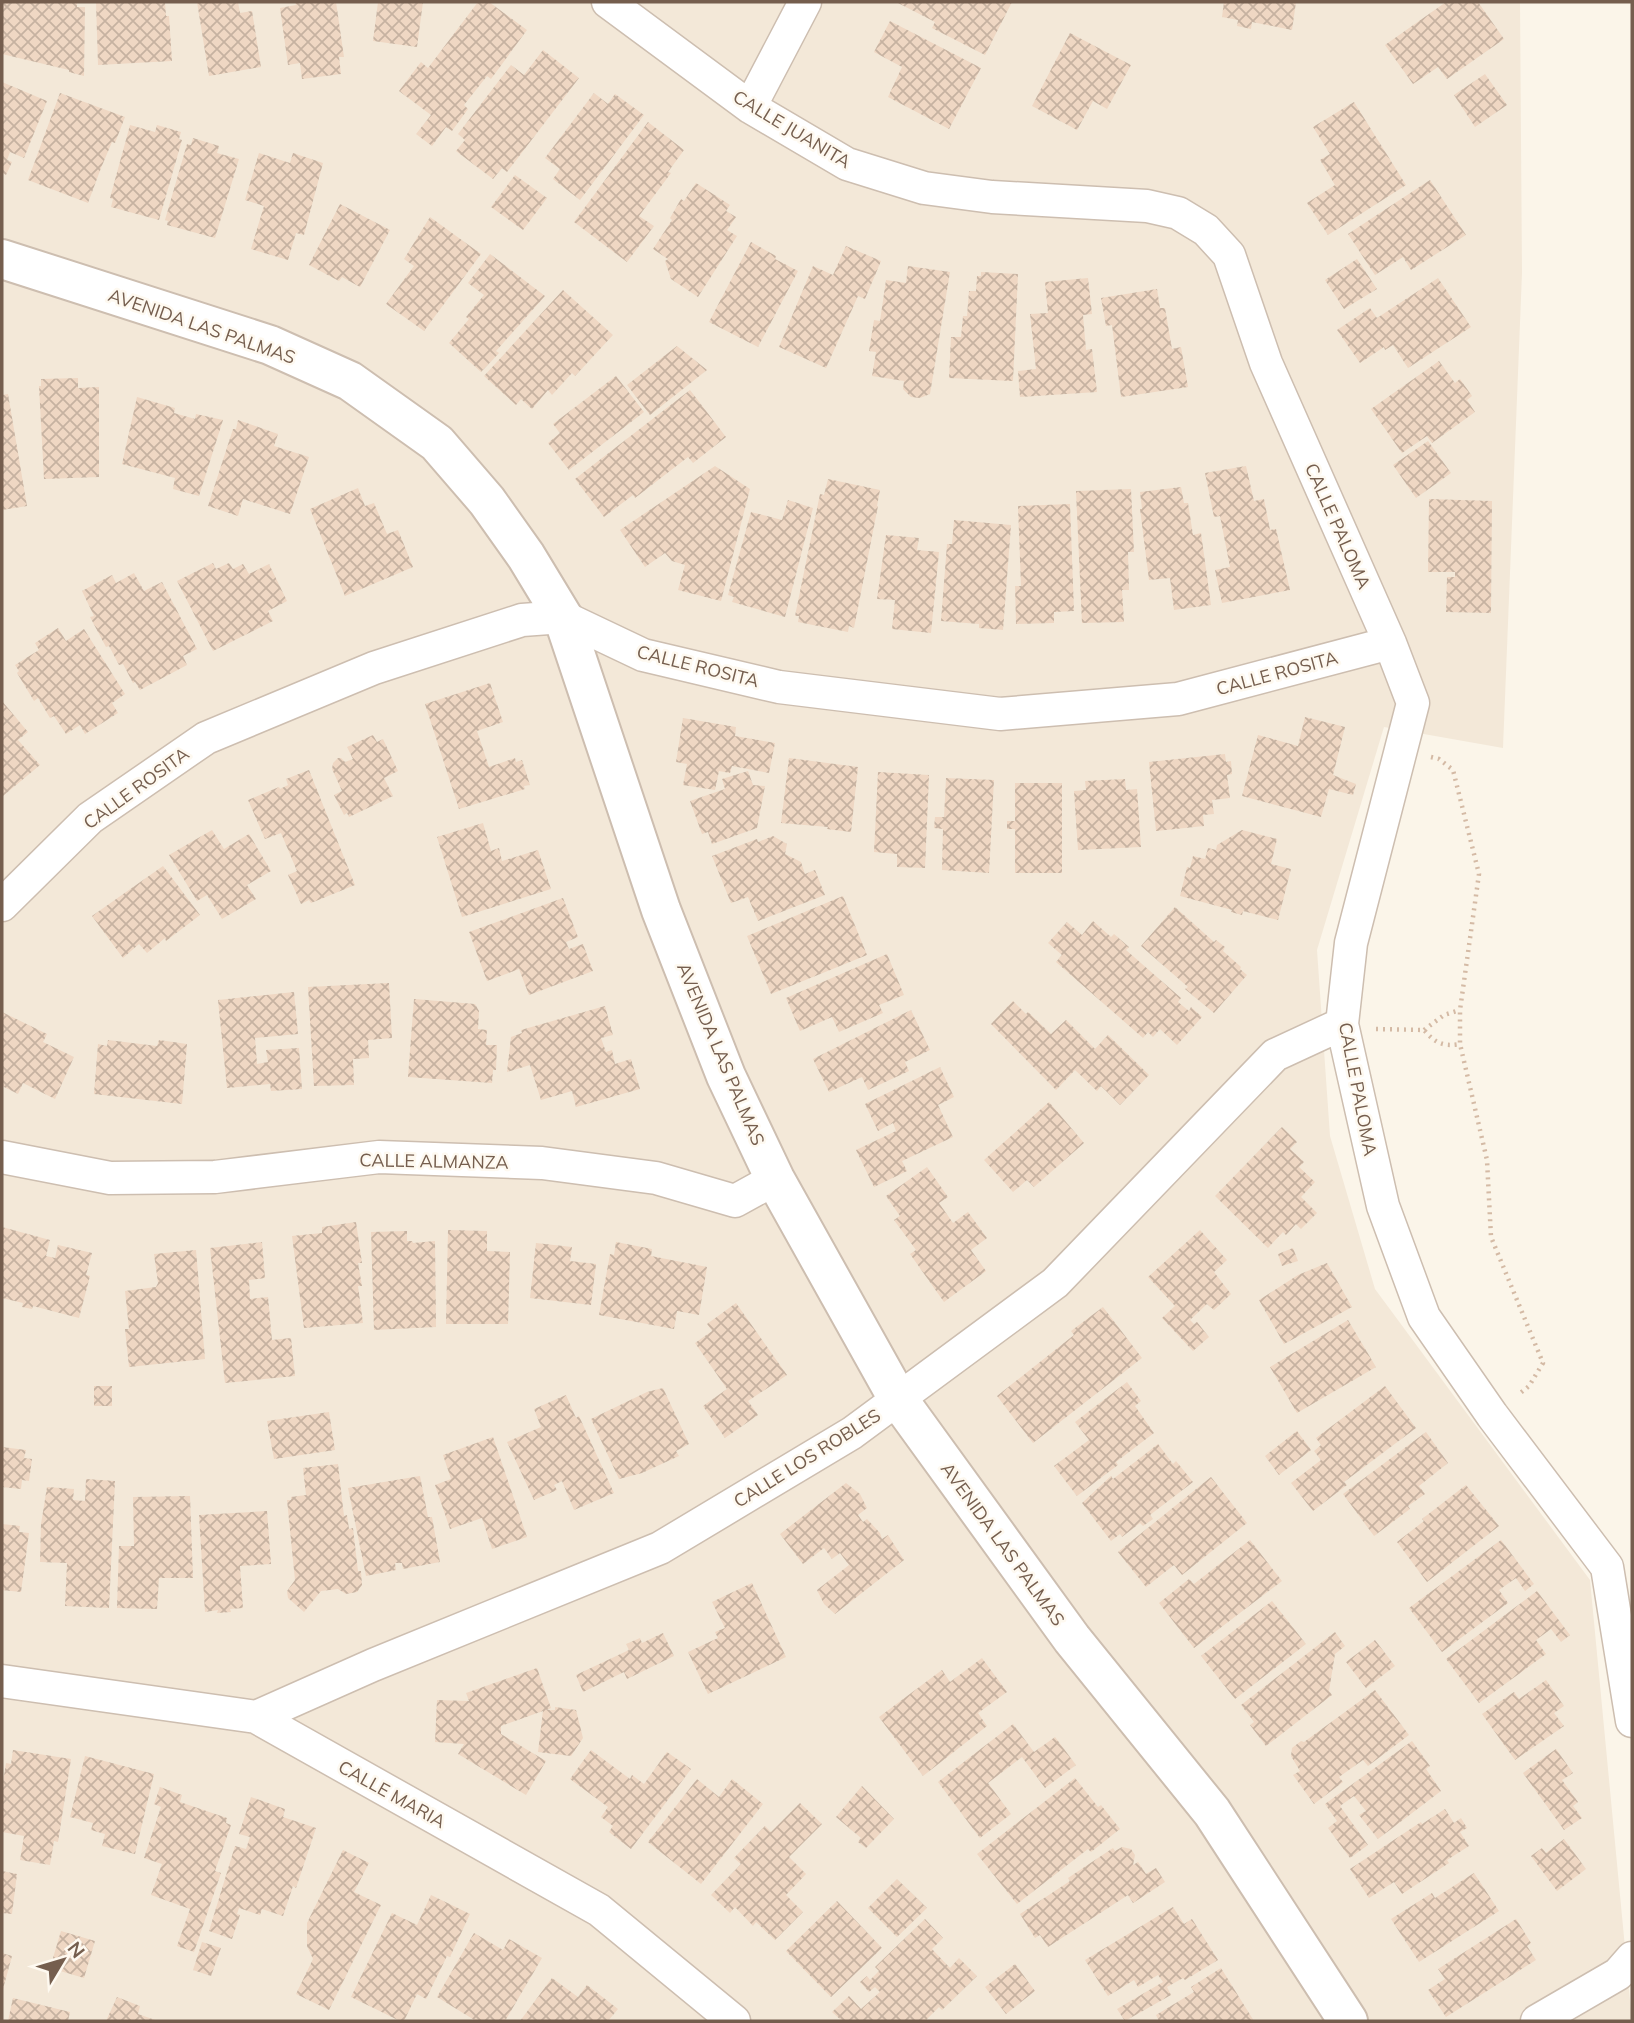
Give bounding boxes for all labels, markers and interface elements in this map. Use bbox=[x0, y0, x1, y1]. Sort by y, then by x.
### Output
street label: CALLE JUANITA bbox=[729, 85, 855, 173]
street label: AVENIDA LAS PALMAS bbox=[105, 283, 299, 369]
street label: CALLE PALOMA bbox=[1300, 459, 1376, 593]
street label: CALLE ROSITA bbox=[635, 640, 761, 692]
street label: CALLE ROSITA bbox=[1214, 646, 1340, 700]
street label: CALLE ROSITA bbox=[79, 742, 193, 834]
street label: AVENIDA LAS PALMAS bbox=[672, 959, 770, 1149]
street label: CALLE PALOMA bbox=[1334, 1020, 1382, 1158]
street label: CALLE ALMANZA bbox=[359, 1148, 509, 1174]
street label: CALLE LOS ROBLES bbox=[729, 1403, 885, 1513]
street label: AVENIDA LAS PALMAS bbox=[936, 1458, 1070, 1630]
street label: CALLE MARIA bbox=[334, 1755, 450, 1833]
north arrow bbox=[28, 1925, 98, 1995]
text: N bbox=[63, 1936, 90, 1963]

